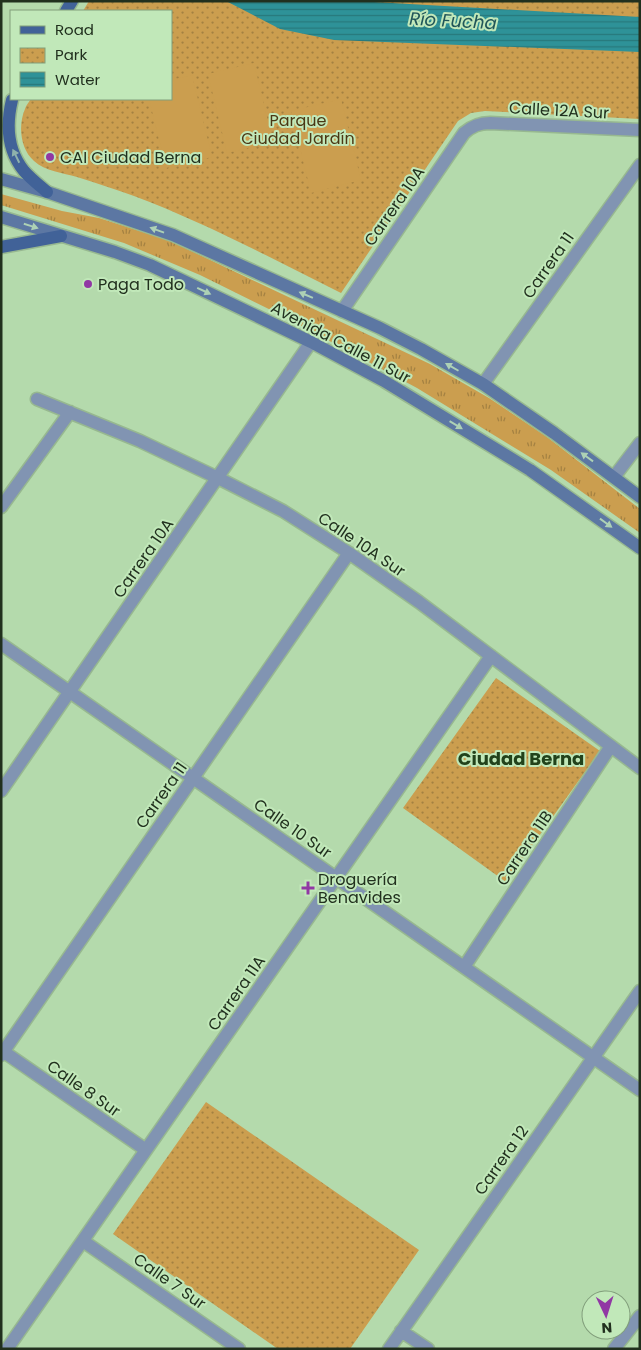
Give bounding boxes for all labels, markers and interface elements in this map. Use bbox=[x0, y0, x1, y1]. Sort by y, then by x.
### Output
water label: Río Fucha bbox=[409, 6, 497, 35]
legend bbox=[10, 10, 172, 100]
text: Road bbox=[55, 19, 94, 40]
text: Park bbox=[55, 44, 87, 65]
text: Water bbox=[55, 69, 101, 90]
street label: Calle 12A Sur bbox=[508, 96, 610, 125]
park label: Parque Ciudad Jardín bbox=[241, 109, 355, 150]
place label: CAI Ciudad Berna bbox=[60, 146, 201, 169]
one-way arrow bbox=[12, 149, 20, 163]
marker: CAI Ciudad Berna bbox=[44, 151, 56, 163]
street label: Carrera 10A bbox=[359, 162, 430, 251]
one-way arrow bbox=[24, 223, 39, 231]
one-way arrow bbox=[150, 226, 165, 233]
street label: Carrera 11 bbox=[517, 227, 580, 303]
place label: Paga Todo bbox=[98, 273, 184, 296]
marker: Paga Todo bbox=[82, 278, 94, 290]
one-way arrow bbox=[197, 287, 211, 295]
one-way arrow bbox=[299, 291, 313, 299]
street label: Avenida Calle 11 Sur bbox=[267, 296, 415, 389]
one-way arrow bbox=[445, 362, 459, 371]
one-way arrow bbox=[449, 420, 462, 429]
one-way arrow bbox=[580, 452, 594, 462]
street label: Calle 10A Sur bbox=[313, 507, 410, 582]
street label: Carrera 10A bbox=[108, 514, 179, 603]
one-way arrow bbox=[599, 518, 613, 528]
district label: Ciudad Berna bbox=[458, 746, 584, 771]
street label: Carrera 11 bbox=[130, 757, 193, 833]
street label: Calle 10 Sur bbox=[249, 793, 336, 864]
street label: Carrera 11B bbox=[491, 806, 558, 890]
place label: Droguería Benavides bbox=[318, 868, 401, 909]
marker: Droguería Benavides bbox=[302, 882, 314, 894]
street label: Carrera 11A bbox=[202, 951, 271, 1036]
street label: Calle 8 Sur bbox=[42, 1055, 125, 1122]
street label: Carrera 12 bbox=[469, 1121, 534, 1200]
street label: Calle 7 Sur bbox=[129, 1248, 211, 1315]
north arrow bbox=[581, 1290, 631, 1340]
text: N bbox=[601, 1318, 613, 1338]

